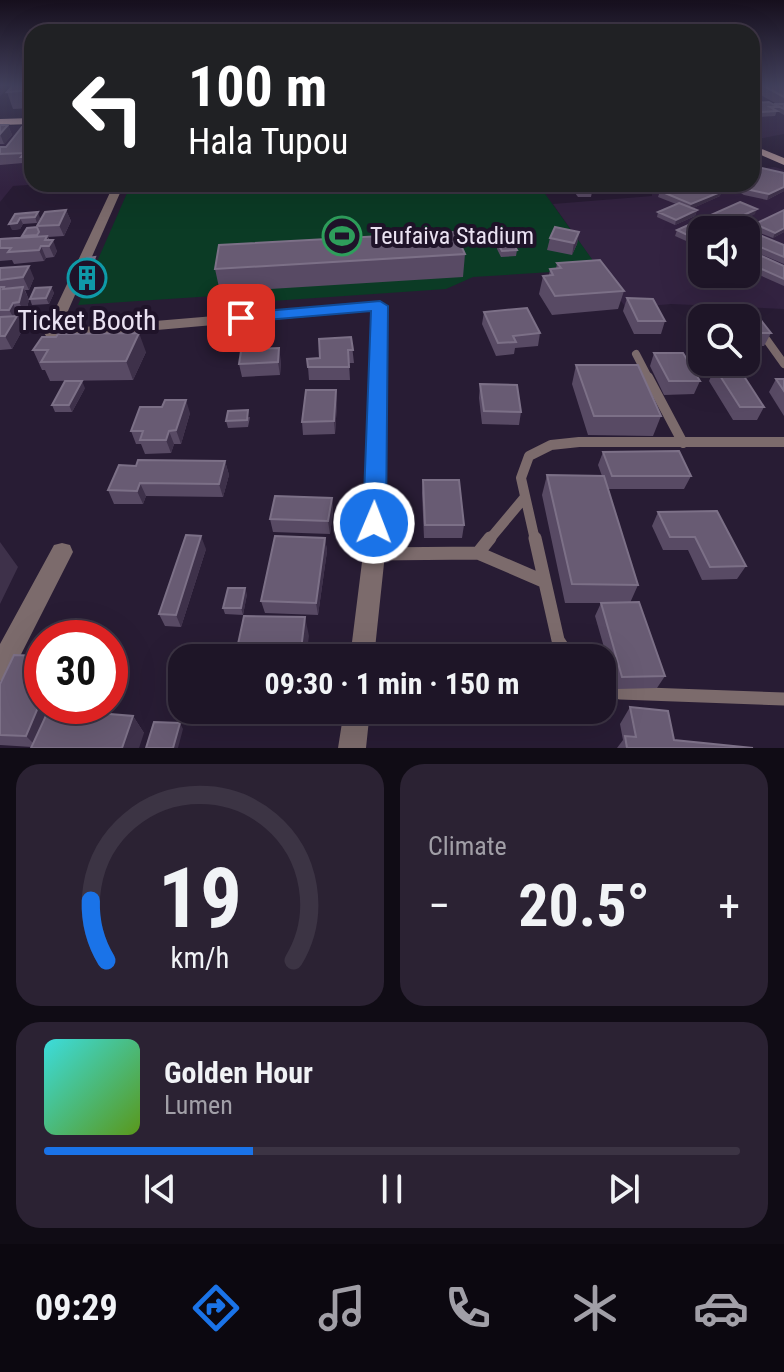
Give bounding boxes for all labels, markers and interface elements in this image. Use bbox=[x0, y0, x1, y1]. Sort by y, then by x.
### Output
text: 100 m bbox=[188, 54, 327, 120]
icon: left bbox=[56, 56, 160, 160]
text: Hala Tupou bbox=[188, 121, 348, 163]
sports icon: Teufaiva Stadium bbox=[321, 215, 363, 257]
map controls bbox=[688, 216, 760, 376]
button: sound bbox=[688, 216, 760, 288]
place label: Teufaiva Stadium bbox=[370, 222, 534, 250]
building icon: Ticket Booth bbox=[66, 257, 108, 299]
pin bbox=[207, 284, 275, 352]
icon: arrive bbox=[219, 296, 263, 340]
place label: Ticket Booth bbox=[17, 304, 157, 337]
button: search bbox=[688, 304, 760, 376]
position arrow bbox=[332, 481, 416, 565]
speed limit sign: 30 bbox=[24, 620, 128, 724]
text: 09:30 · 1 min · 150 m bbox=[265, 666, 519, 701]
text: Climate bbox=[428, 831, 507, 861]
text: 19 bbox=[158, 850, 242, 947]
text: 20.5° bbox=[518, 870, 650, 941]
text: − bbox=[428, 880, 450, 932]
text: + bbox=[718, 880, 740, 932]
text: km/h bbox=[171, 941, 229, 975]
text: Golden Hour bbox=[164, 1055, 313, 1090]
text: Lumen bbox=[164, 1090, 233, 1120]
icon: previous bbox=[138, 1167, 182, 1211]
icon: pause bbox=[370, 1167, 414, 1211]
icon: next bbox=[602, 1167, 646, 1211]
icon: directions bbox=[188, 1280, 244, 1336]
icon: music bbox=[314, 1280, 370, 1336]
icon: phone bbox=[440, 1280, 496, 1336]
icon: climate bbox=[567, 1280, 623, 1336]
icon: car bbox=[693, 1280, 749, 1336]
text: 09:29 bbox=[35, 1287, 118, 1329]

